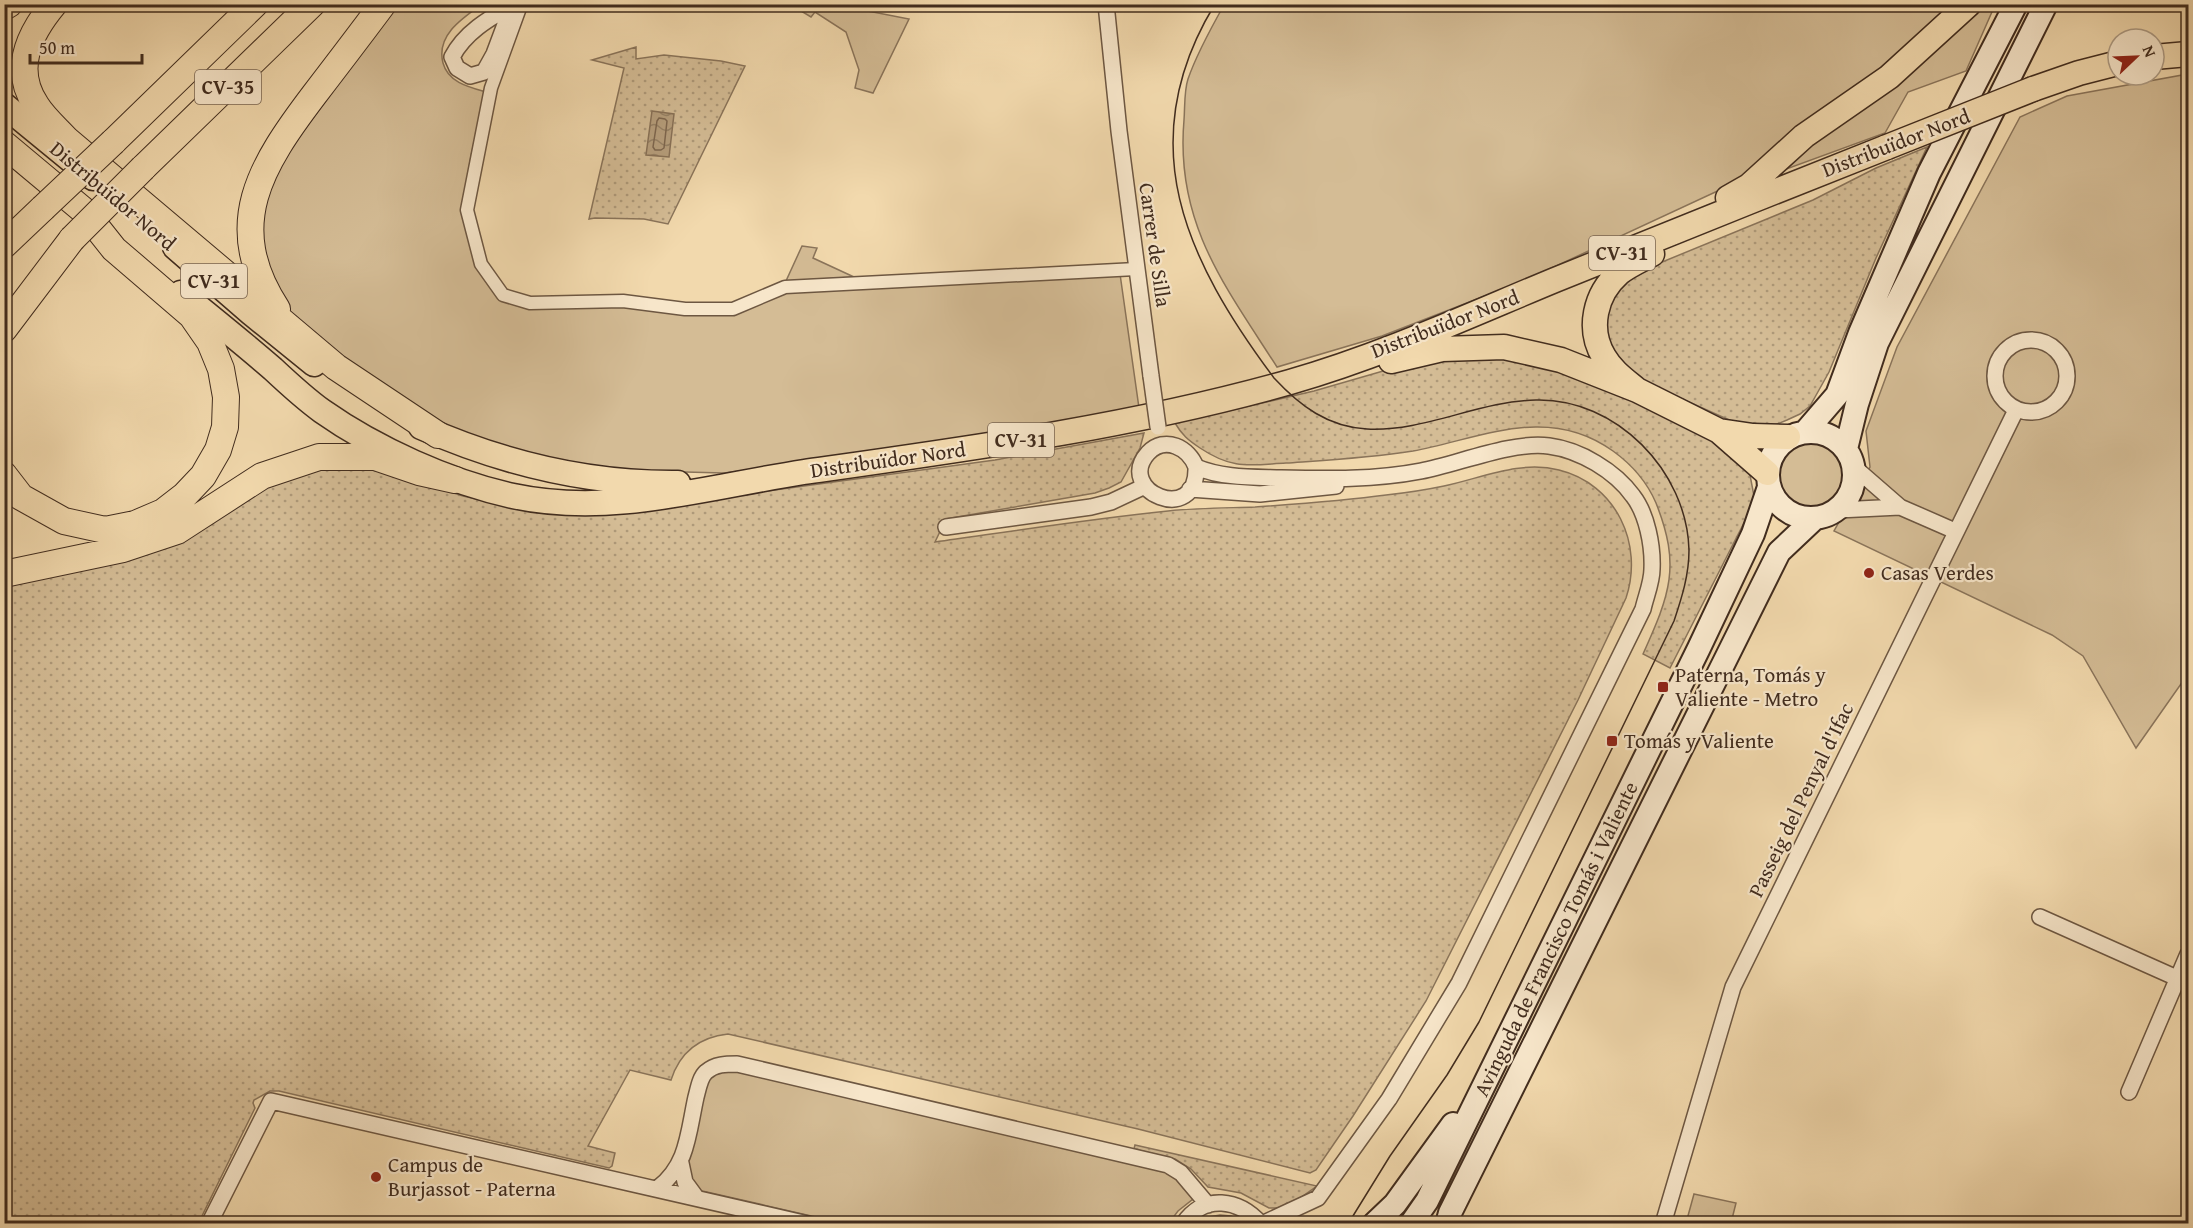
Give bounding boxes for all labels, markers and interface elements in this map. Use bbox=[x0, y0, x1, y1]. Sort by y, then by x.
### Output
scale bar bbox=[30, 27, 142, 65]
north arrow bbox=[2106, 27, 2166, 87]
text: 50 m bbox=[39, 34, 75, 61]
text: N bbox=[2137, 42, 2163, 61]
road number: CV-35 bbox=[195, 70, 261, 104]
street label: Distribuïdor Nord bbox=[1817, 100, 1975, 185]
street label: Distribuïdor Nord bbox=[43, 133, 184, 258]
street label: Carrer de Silla bbox=[1131, 181, 1180, 309]
road number: CV-31 bbox=[1589, 236, 1655, 270]
road number: CV-31 bbox=[181, 264, 247, 298]
street label: Distribuïdor Nord bbox=[1366, 281, 1524, 366]
road number: CV-31 bbox=[988, 423, 1054, 457]
street label: Distribuïdor Nord bbox=[808, 433, 968, 486]
place label: Casas Verdes bbox=[1881, 557, 1994, 588]
marker: Casas Verdes bbox=[1862, 566, 1876, 580]
place label: Paterna, Tomás y Valiente - Metro bbox=[1675, 659, 1826, 714]
marker: Paterna, Tomás y Valiente - Metro bbox=[1656, 680, 1670, 694]
street label: Passeig del Penyal d'Ifac bbox=[1740, 697, 1861, 902]
place label: Tomás y Valiente bbox=[1624, 725, 1774, 756]
marker: Tomás y Valiente bbox=[1605, 734, 1619, 748]
street label: Avinguda de Francisco Tomás i Valiente bbox=[1466, 776, 1646, 1102]
place label: Campus de Burjassot - Paterna bbox=[388, 1149, 556, 1204]
marker: Campus de Burjassot - Paterna bbox=[369, 1170, 383, 1184]

